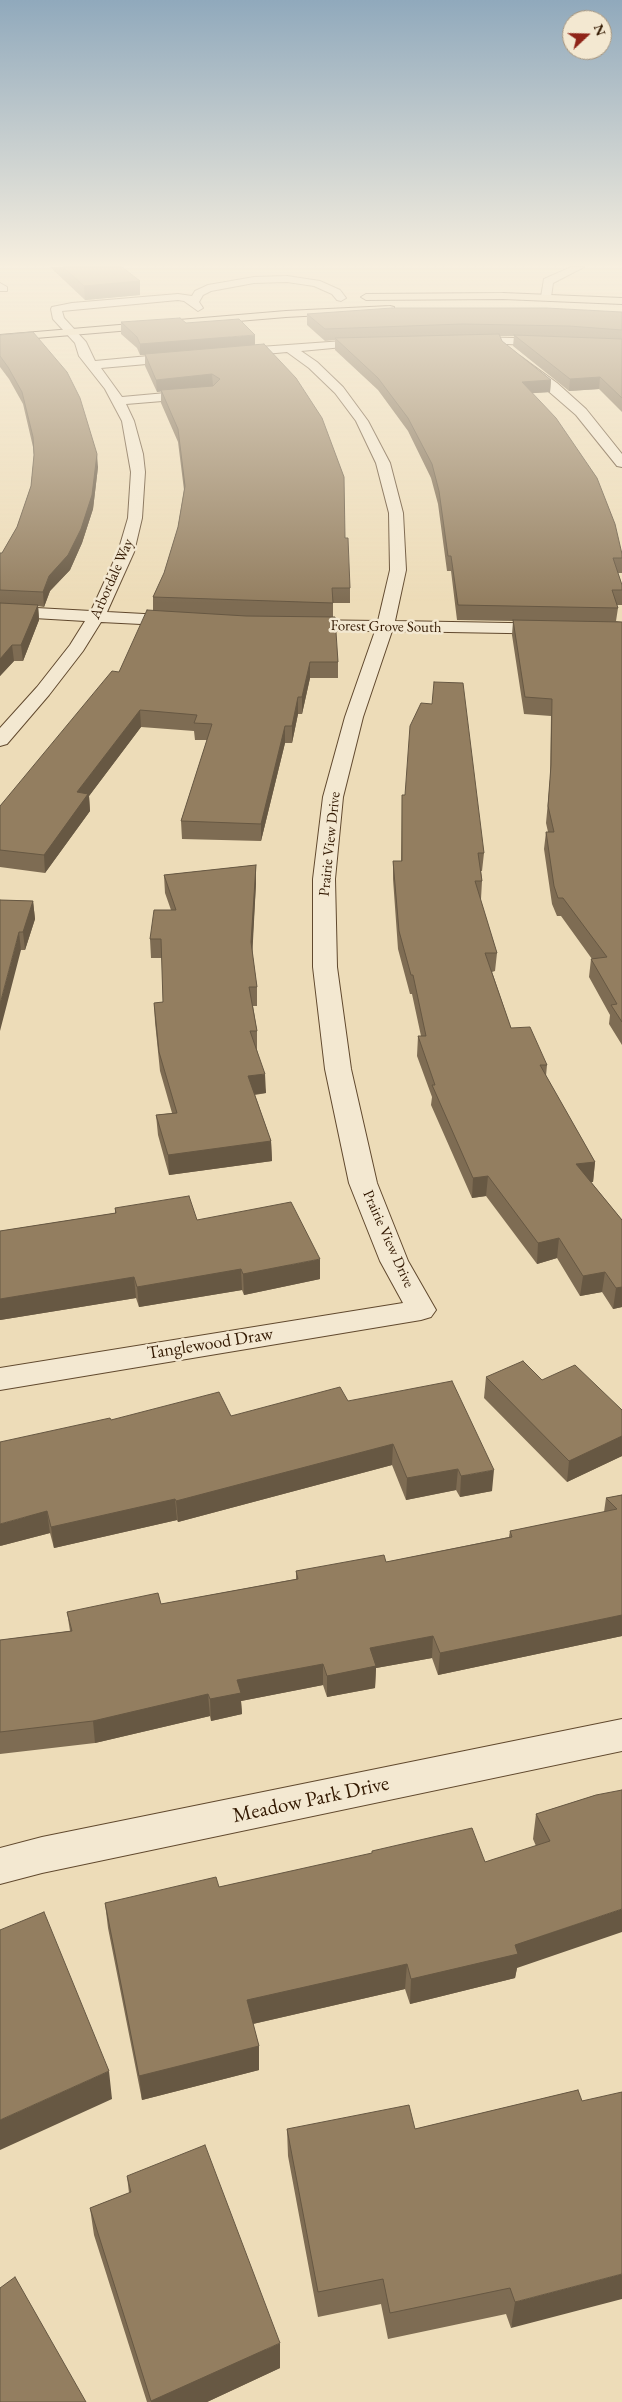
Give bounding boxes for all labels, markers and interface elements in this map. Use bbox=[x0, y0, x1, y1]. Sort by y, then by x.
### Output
north arrow bbox=[562, 10, 612, 60]
text: N bbox=[590, 21, 610, 38]
street label: Arbordale Way bbox=[86, 536, 138, 622]
street label: Forest Grove South bbox=[330, 617, 442, 637]
street label: Prairie View Drive bbox=[316, 791, 344, 897]
street label: Prairie View Drive bbox=[358, 1187, 418, 1291]
street label: Tanglewood Draw bbox=[146, 1323, 274, 1365]
street label: Meadow Park Drive bbox=[231, 1771, 391, 1829]

